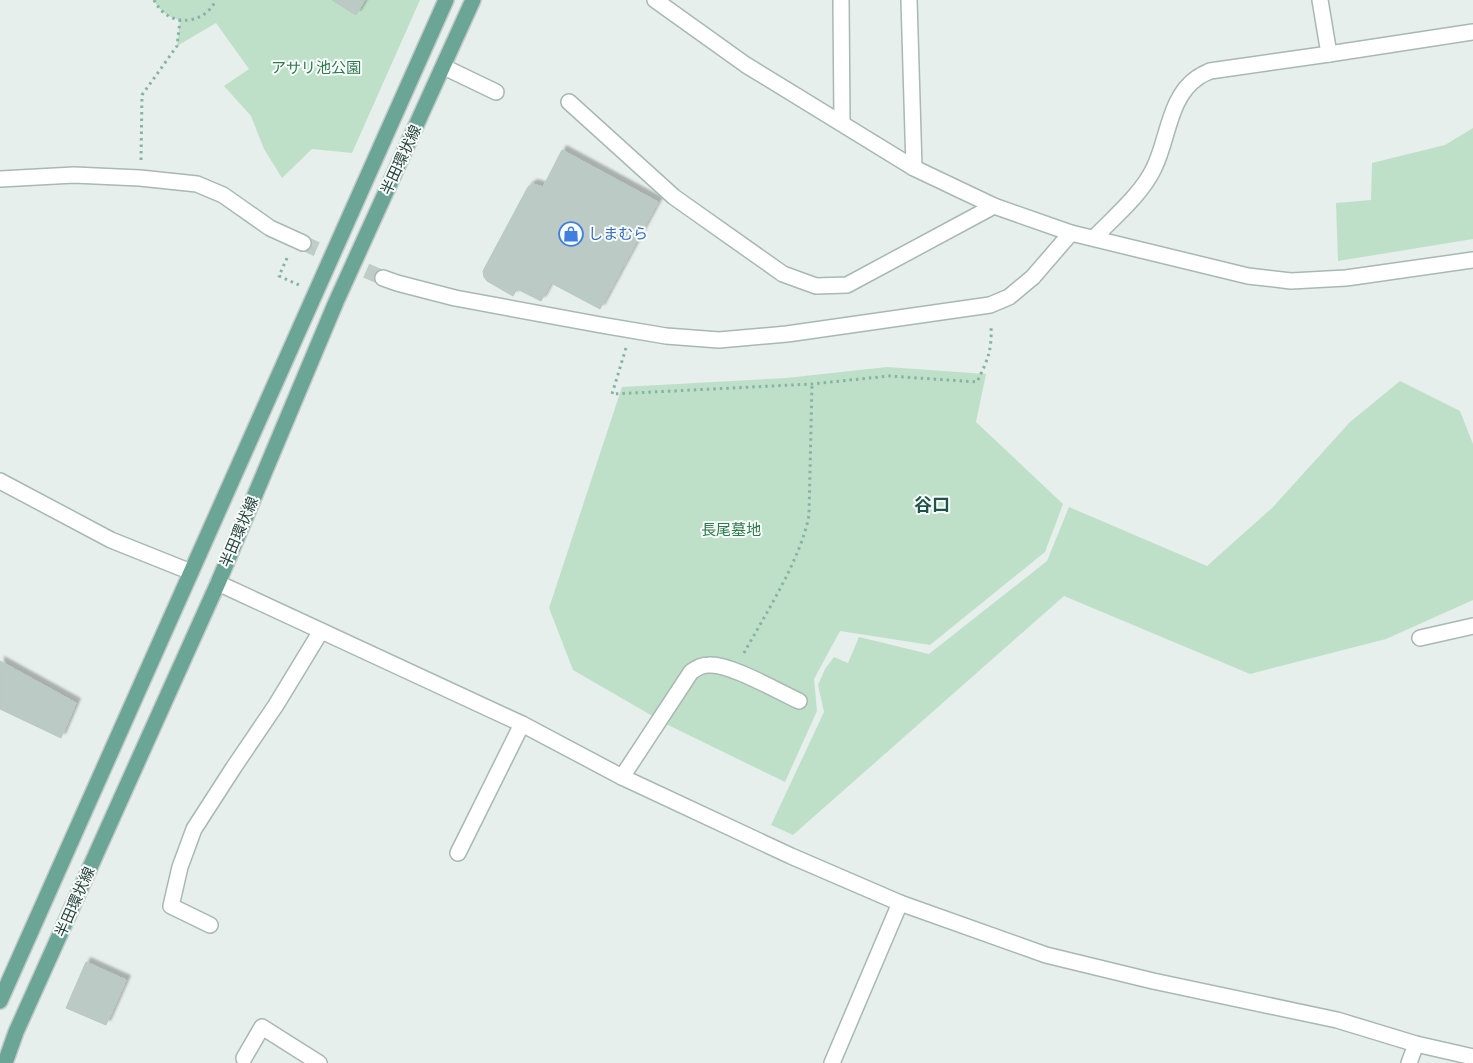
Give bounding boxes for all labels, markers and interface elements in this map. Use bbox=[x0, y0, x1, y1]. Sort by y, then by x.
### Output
park label: アサリ池公園 bbox=[271, 59, 361, 77]
street label: 半田環状線 bbox=[377, 122, 425, 198]
shop icon: しまむら bbox=[558, 221, 584, 247]
place label: しまむら bbox=[588, 225, 648, 243]
street label: 半田環状線 bbox=[216, 494, 262, 570]
district label: 谷口 bbox=[914, 494, 950, 516]
park label: 長尾墓地 bbox=[701, 521, 761, 539]
street label: 半田環状線 bbox=[52, 864, 98, 940]

